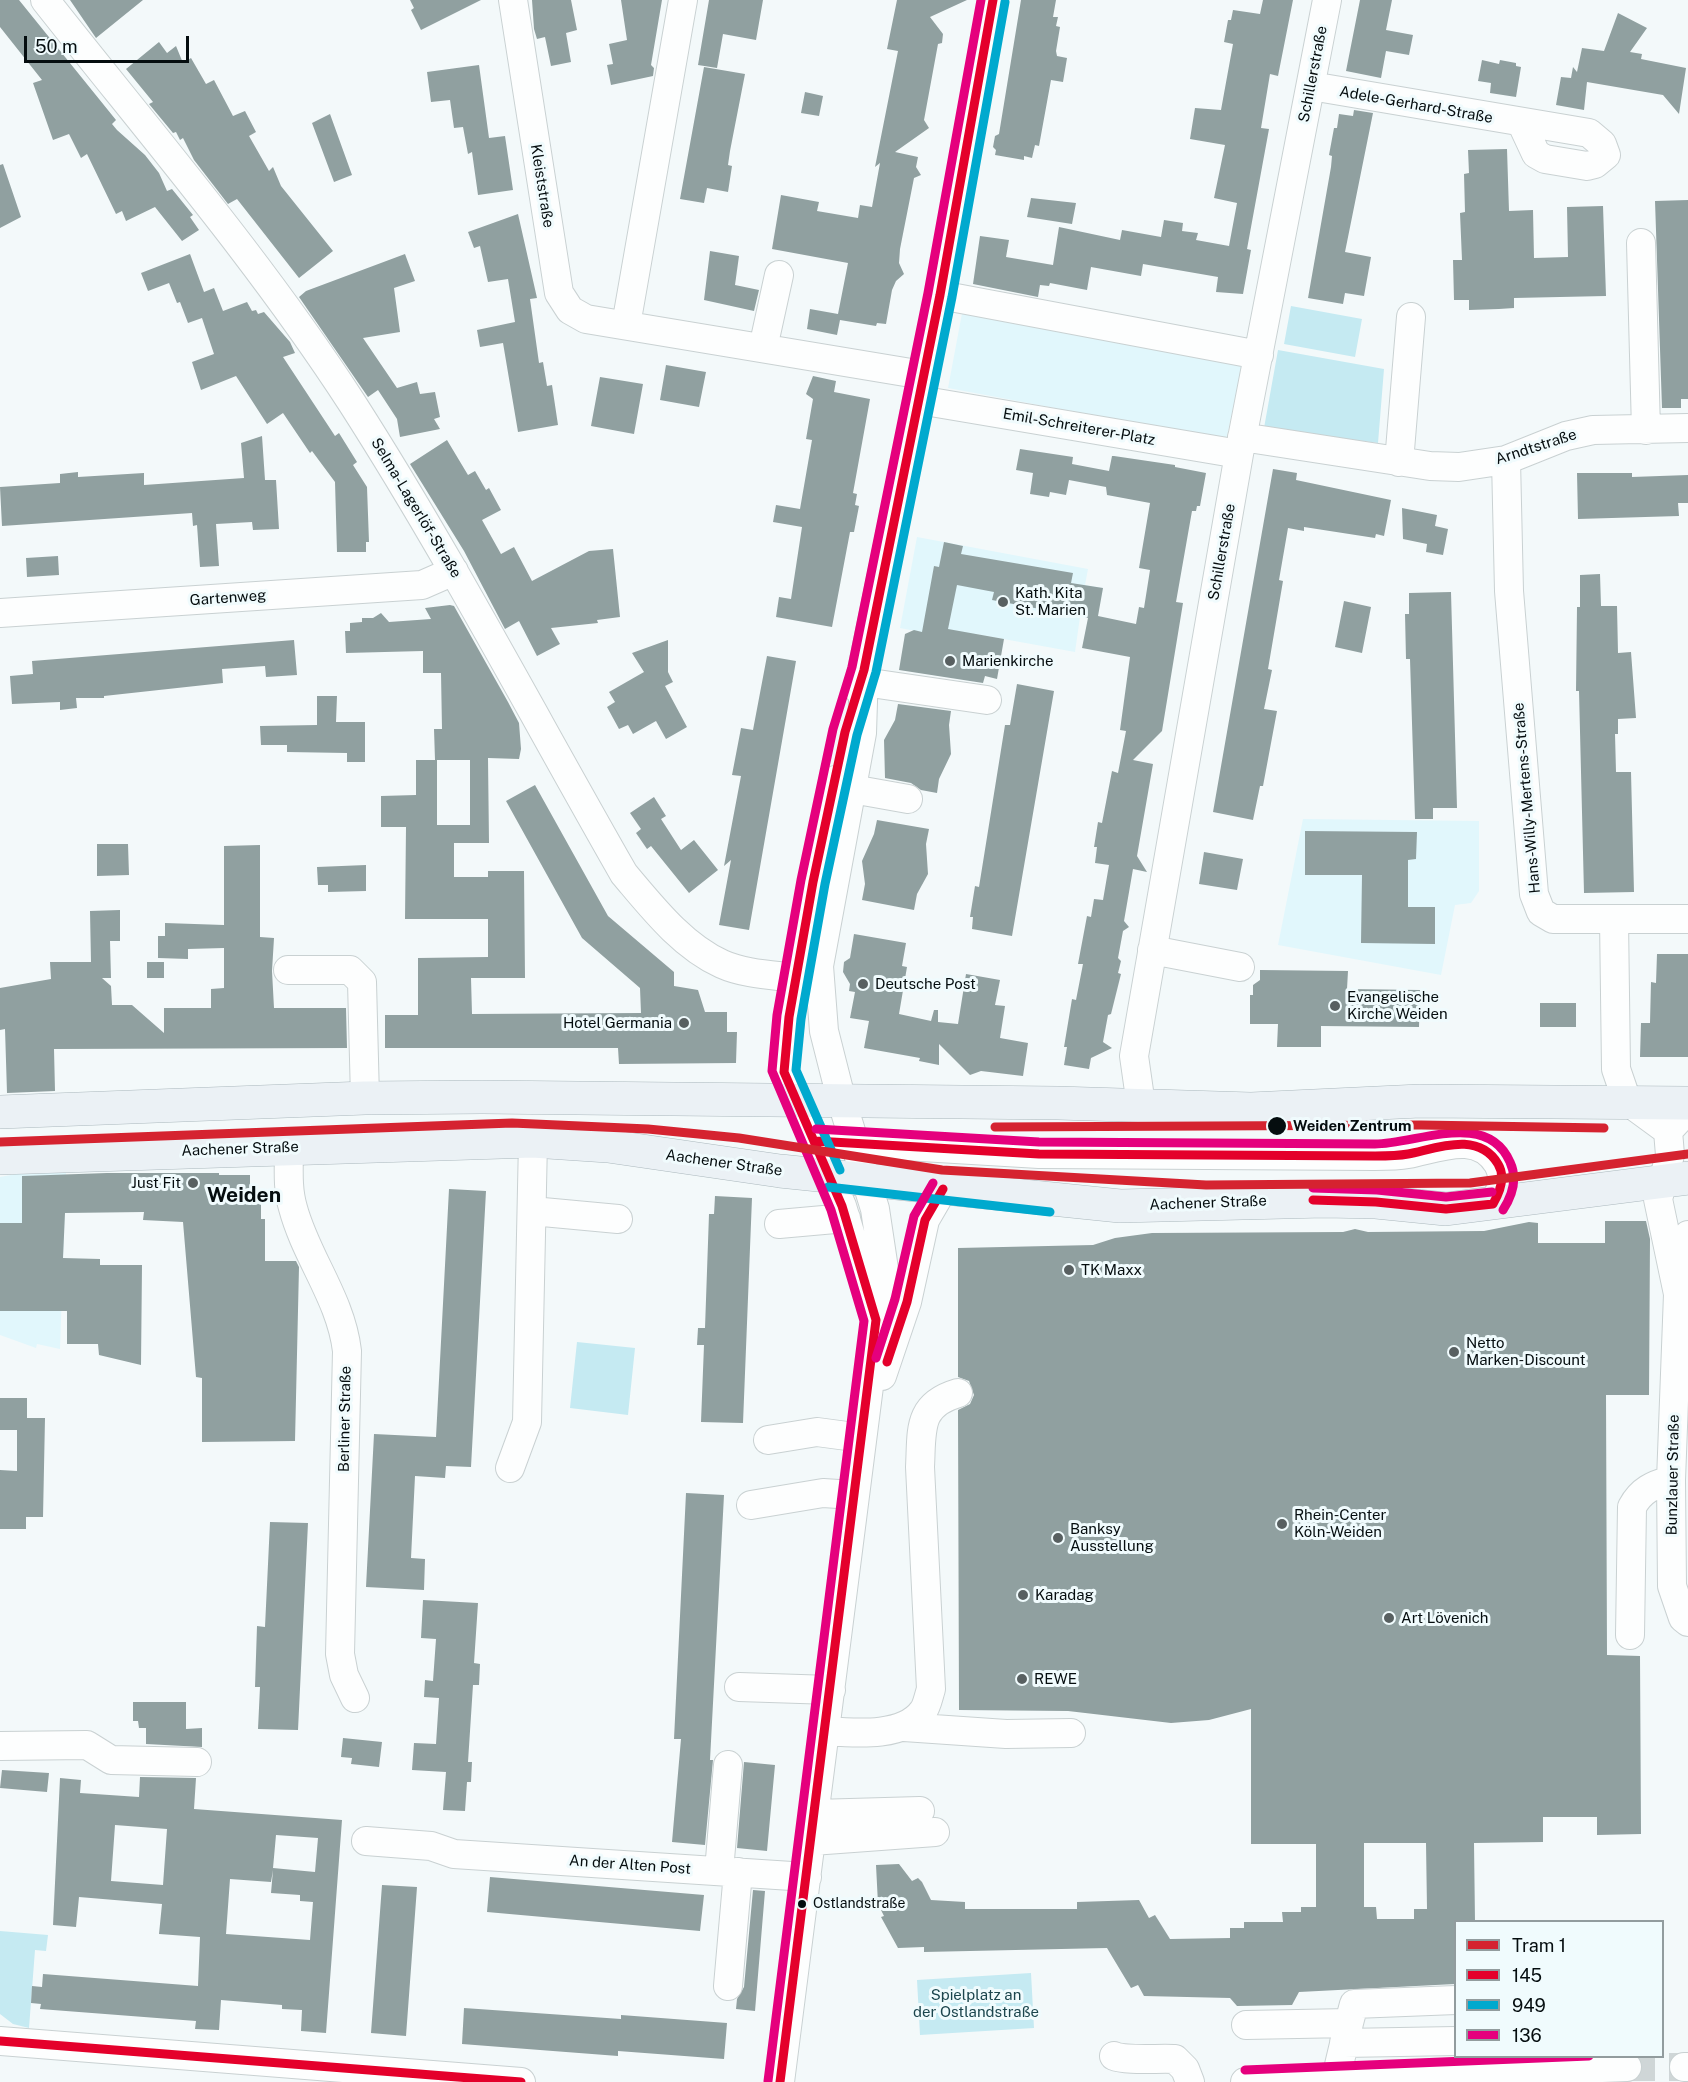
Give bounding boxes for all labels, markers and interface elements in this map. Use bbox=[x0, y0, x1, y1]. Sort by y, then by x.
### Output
scale bar bbox=[27, 24, 192, 62]
street label: Schillerstraße bbox=[1295, 24, 1331, 124]
text: 50 m bbox=[35, 36, 78, 57]
street label: Adele-Gerhard-Straße bbox=[1338, 83, 1494, 127]
street label: Kleiststraße bbox=[527, 143, 557, 229]
street label: Emil-Schreiterer-Platz bbox=[1001, 405, 1157, 449]
street label: Arndtstraße bbox=[1493, 425, 1579, 469]
street label: Selma-Lagerlöf-Straße bbox=[367, 435, 465, 581]
street label: Schillerstraße bbox=[1205, 502, 1239, 602]
place label: Kath. Kita St. Marien bbox=[1015, 584, 1086, 619]
street label: Gartenweg bbox=[189, 586, 267, 610]
marker: Kath. Kita St. Marien bbox=[996, 595, 1010, 609]
place label: Marienkirche bbox=[962, 652, 1053, 670]
marker: Marienkirche bbox=[943, 654, 957, 668]
street label: Hans-Willy-Mertens-Straße bbox=[1510, 702, 1544, 894]
place label: Deutsche Post bbox=[875, 975, 976, 993]
marker: Deutsche Post bbox=[856, 977, 870, 991]
place label: Evangelische Kirche Weiden bbox=[1347, 988, 1448, 1023]
marker: Evangelische Kirche Weiden bbox=[1328, 999, 1342, 1013]
place label: Hotel Germania bbox=[563, 1014, 672, 1032]
marker: Hotel Germania bbox=[677, 1016, 691, 1030]
marker: Weiden Zentrum bbox=[1266, 1115, 1288, 1137]
place label: Weiden Zentrum bbox=[1293, 1117, 1411, 1135]
street label: Aachener Straße bbox=[181, 1138, 299, 1160]
street label: Aachener Straße bbox=[665, 1146, 783, 1180]
place label: Just Fit bbox=[131, 1174, 181, 1192]
marker: Just Fit bbox=[186, 1176, 200, 1190]
district label: Weiden bbox=[207, 1183, 281, 1209]
street label: Aachener Straße bbox=[1149, 1192, 1267, 1214]
place label: TK Maxx bbox=[1081, 1261, 1142, 1279]
marker: TK Maxx bbox=[1062, 1263, 1076, 1277]
place label: Netto Marken-Discount bbox=[1466, 1334, 1586, 1369]
marker: Netto Marken-Discount bbox=[1447, 1345, 1461, 1359]
street label: Berliner Straße bbox=[335, 1366, 355, 1472]
street label: Bunzlauer Straße bbox=[1663, 1414, 1683, 1536]
place label: Rhein-Center Köln-Weiden bbox=[1294, 1506, 1386, 1541]
marker: Rhein-Center Köln-Weiden bbox=[1275, 1517, 1289, 1531]
place label: Banksy Ausstellung bbox=[1070, 1520, 1154, 1555]
marker: Banksy Ausstellung bbox=[1051, 1531, 1065, 1545]
place label: Karadag bbox=[1035, 1586, 1094, 1604]
marker: Karadag bbox=[1016, 1588, 1030, 1602]
place label: Art Lövenich bbox=[1401, 1609, 1488, 1627]
marker: Art Lövenich bbox=[1382, 1611, 1396, 1625]
place label: REWE bbox=[1034, 1670, 1077, 1688]
marker: REWE bbox=[1015, 1672, 1029, 1686]
street label: An der Alten Post bbox=[568, 1852, 692, 1878]
place label: Ostlandstraße bbox=[813, 1896, 905, 1912]
marker: Ostlandstraße bbox=[796, 1898, 808, 1910]
legend bbox=[1454, 1920, 1664, 2058]
text: Tram 1 bbox=[1512, 1935, 1566, 1956]
text: 145 bbox=[1512, 1965, 1542, 1986]
park label: Spielplatz an der Ostlandstraße bbox=[913, 1986, 1039, 2021]
text: 949 bbox=[1512, 1995, 1546, 2016]
text: 136 bbox=[1512, 2025, 1542, 2046]

